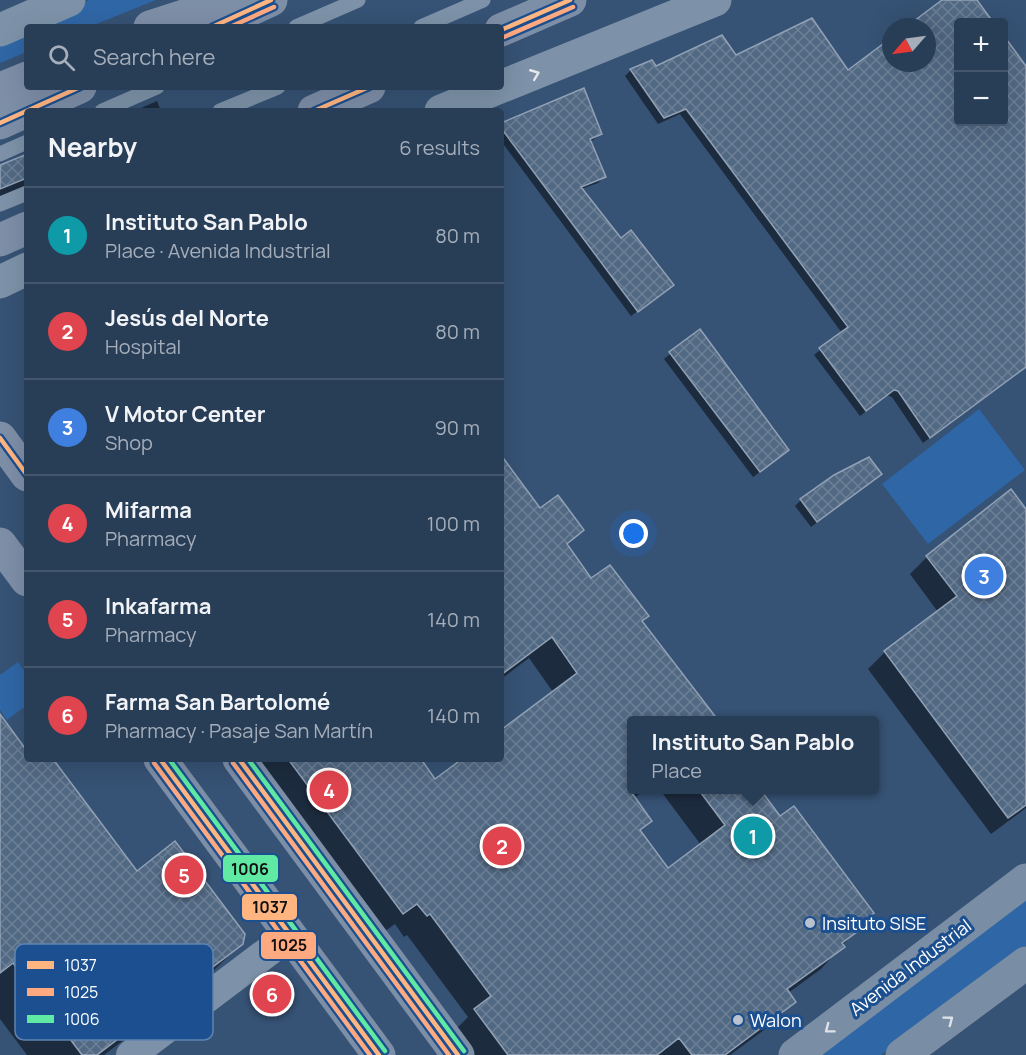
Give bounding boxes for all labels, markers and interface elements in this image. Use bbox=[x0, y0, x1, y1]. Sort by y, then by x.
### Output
north arrow bbox=[882, 18, 936, 72]
map controls bbox=[954, 18, 1008, 126]
button: + bbox=[954, 18, 1008, 72]
search box bbox=[24, 24, 504, 90]
icon: search bbox=[45, 41, 78, 74]
text: Search here bbox=[93, 42, 215, 72]
one-way arrow bbox=[529, 69, 540, 81]
button: − bbox=[954, 72, 1008, 126]
text: Nearby bbox=[48, 129, 137, 165]
text: 6 results bbox=[399, 134, 480, 161]
text: Instituto San Pablo bbox=[105, 207, 308, 237]
text: 1 bbox=[63, 222, 72, 249]
text: 80 m bbox=[435, 222, 480, 249]
text: Place · Avenida Industrial bbox=[105, 237, 331, 264]
text: Jesús del Norte bbox=[105, 303, 269, 333]
text: 2 bbox=[62, 318, 73, 345]
text: 80 m bbox=[435, 318, 480, 345]
text: Hospital bbox=[105, 333, 181, 360]
text: V Motor Center bbox=[105, 399, 265, 429]
text: 3 bbox=[62, 414, 73, 441]
text: 90 m bbox=[434, 414, 480, 441]
text: Shop bbox=[105, 429, 153, 456]
text: Mifarma bbox=[105, 495, 192, 525]
text: 4 bbox=[61, 510, 74, 537]
text: 100 m bbox=[427, 510, 480, 537]
your location bbox=[619, 519, 648, 548]
text: Pharmacy bbox=[105, 525, 197, 552]
pin: 3 bbox=[964, 554, 1004, 598]
text: Inkafarma bbox=[105, 591, 211, 621]
text: 5 bbox=[62, 606, 73, 633]
text: 140 m bbox=[427, 606, 480, 633]
text: Pharmacy bbox=[105, 621, 197, 648]
text: Farma San Bartolomé bbox=[105, 687, 330, 717]
text: 6 bbox=[61, 702, 74, 729]
text: 140 m bbox=[427, 702, 480, 729]
popup bbox=[627, 716, 879, 794]
text: Pharmacy · Pasaje San Martín bbox=[105, 717, 373, 744]
text: Instituto San Pablo bbox=[652, 727, 854, 757]
text: Place bbox=[652, 757, 702, 784]
pin: 4 bbox=[310, 768, 348, 812]
pin: 1 bbox=[734, 814, 772, 858]
pin: 2 bbox=[482, 824, 522, 868]
pin: 5 bbox=[164, 852, 204, 898]
line badge: 1006 bbox=[222, 854, 279, 883]
text: 1006 bbox=[231, 858, 269, 880]
line badge: 1037 bbox=[241, 893, 298, 921]
text: 1037 bbox=[252, 896, 288, 918]
place label: Insituto SISE bbox=[822, 911, 926, 935]
street label: Avenida Industrial bbox=[844, 913, 976, 1021]
marker: Insituto SISE bbox=[803, 916, 817, 930]
line badge: 1025 bbox=[260, 931, 317, 960]
text: 1025 bbox=[271, 934, 307, 956]
legend bbox=[15, 944, 213, 1040]
text: 1037 bbox=[64, 954, 97, 976]
pin: 6 bbox=[252, 972, 292, 1016]
text: 1025 bbox=[64, 981, 98, 1003]
text: 1006 bbox=[64, 1008, 100, 1030]
place label: Walon bbox=[750, 1008, 802, 1032]
marker: Walon bbox=[731, 1013, 745, 1027]
one-way arrow bbox=[942, 1016, 953, 1027]
one-way arrow bbox=[825, 1022, 836, 1033]

